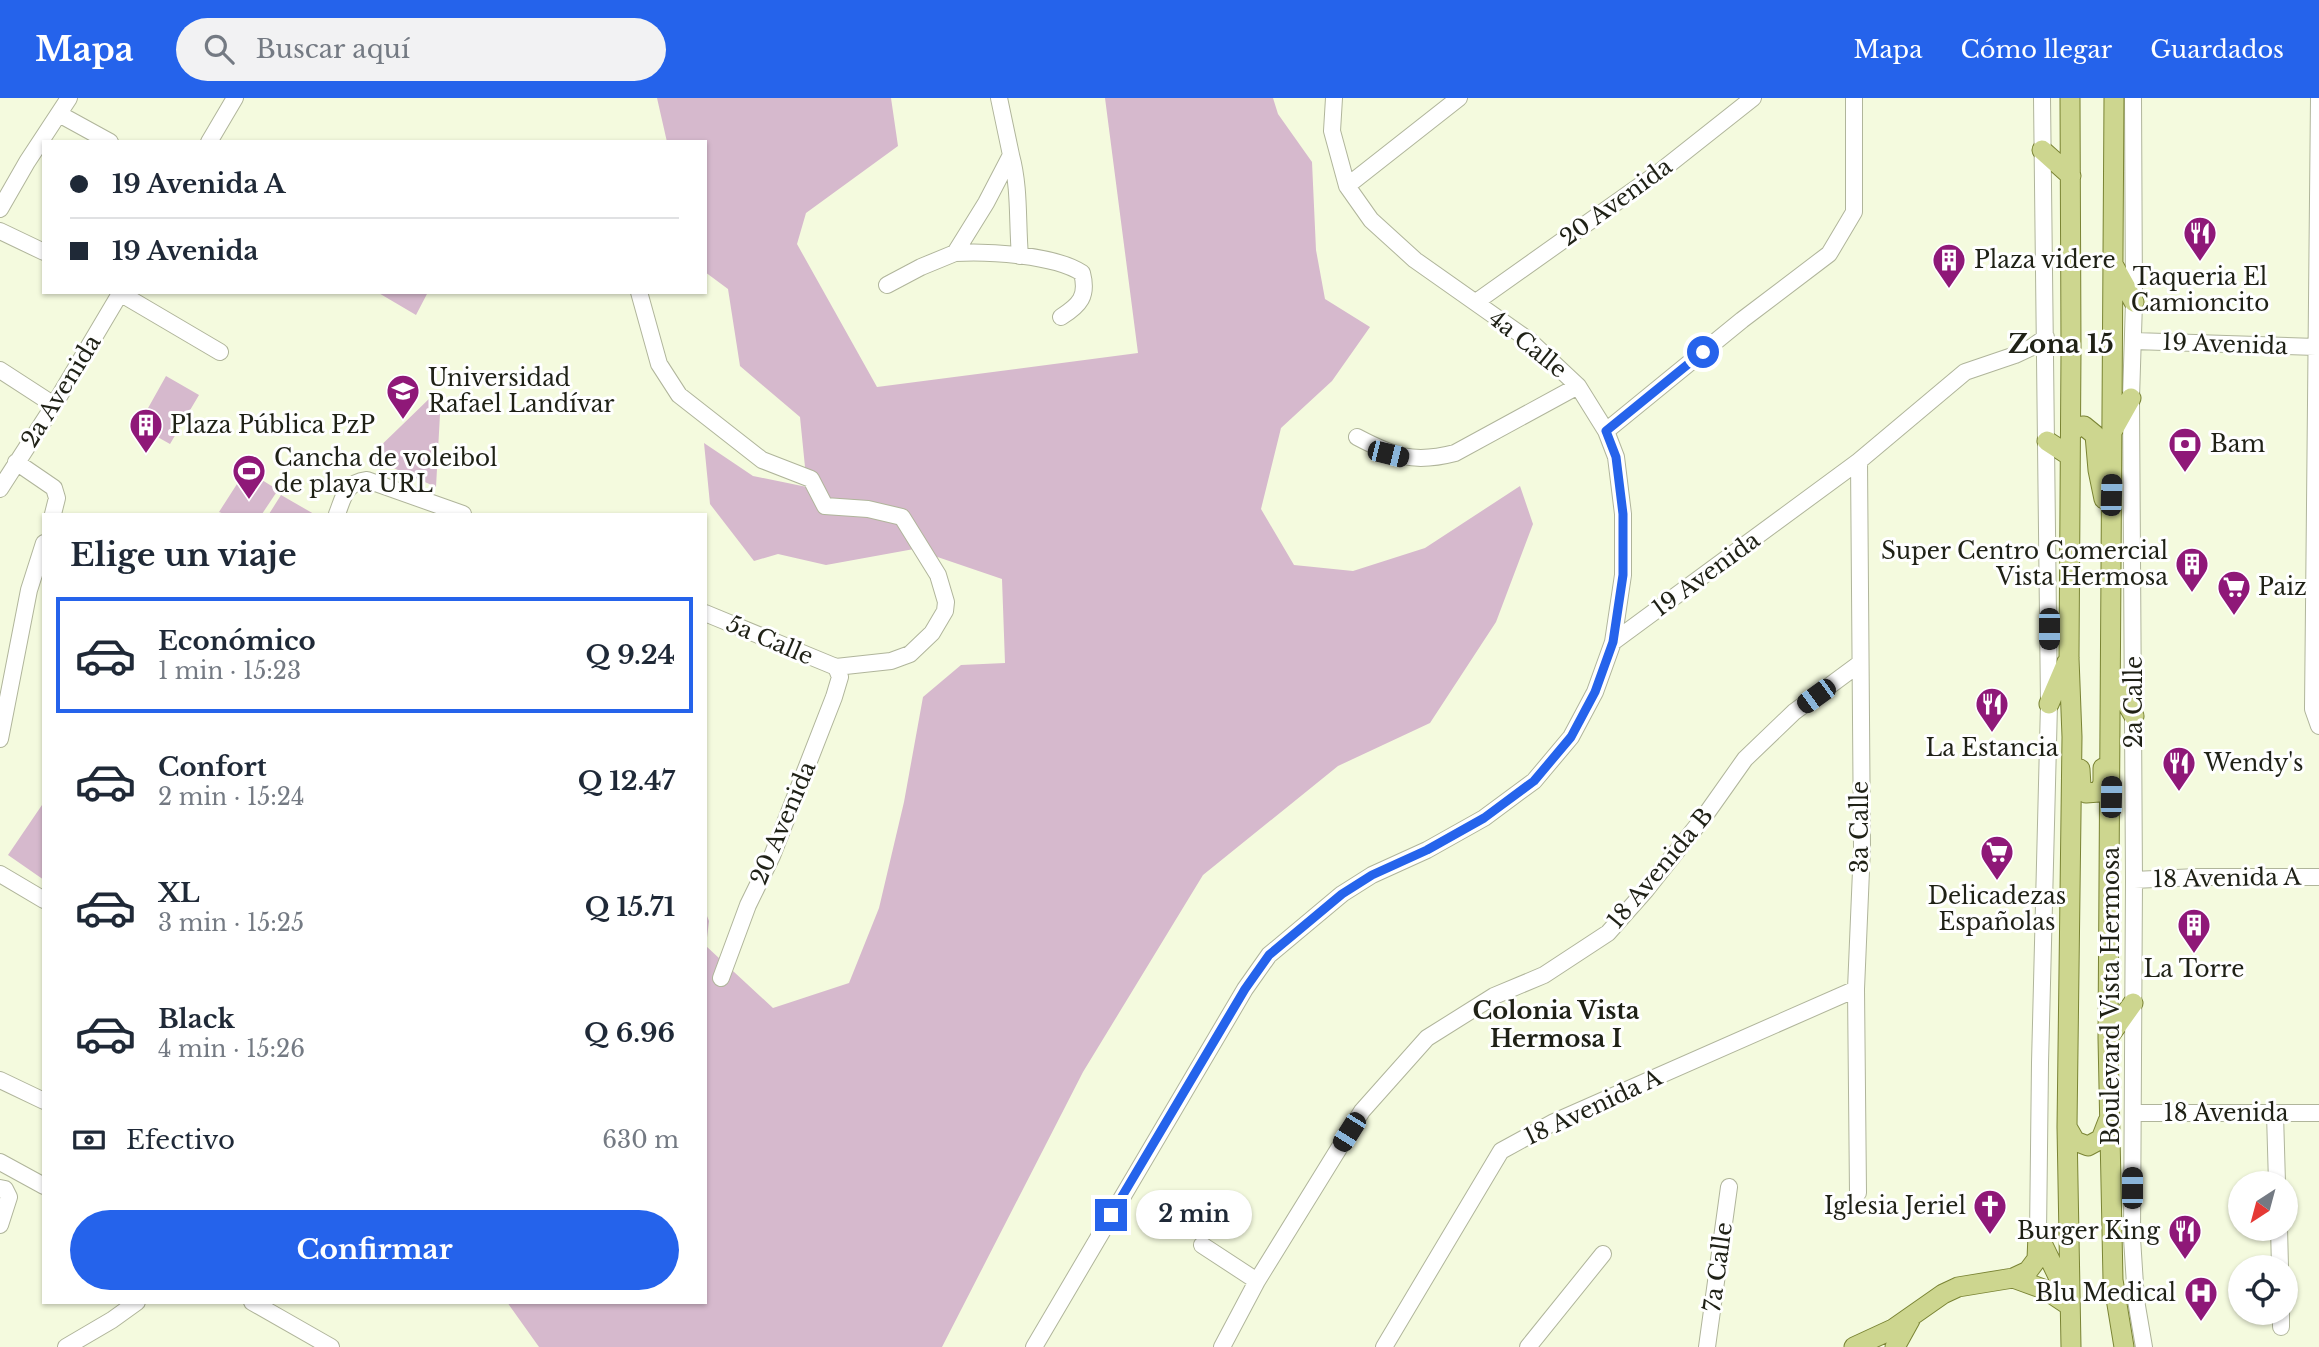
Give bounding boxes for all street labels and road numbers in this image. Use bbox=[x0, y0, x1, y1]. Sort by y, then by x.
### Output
street label: 20 Avenida bbox=[1555, 152, 1678, 252]
street label: 4a Calle bbox=[1483, 304, 1573, 384]
street label: 19 Avenida bbox=[2162, 328, 2289, 360]
street label: 2a Avenida bbox=[15, 329, 107, 452]
street label: 19 Avenida bbox=[1647, 526, 1765, 622]
street label: 5a Calle bbox=[722, 609, 818, 671]
street label: 2a Calle bbox=[2120, 656, 2148, 748]
street label: 20 Avenida bbox=[744, 757, 822, 889]
street label: 3a Calle bbox=[1846, 781, 1874, 873]
street label: 18 Avenida B bbox=[1601, 802, 1719, 934]
street label: Boulevard Vista Hermosa bbox=[2097, 846, 2125, 1145]
street label: 18 Avenida A bbox=[2153, 863, 2303, 893]
street label: 18 Avenida A bbox=[1520, 1062, 1667, 1151]
street label: 18 Avenida bbox=[2164, 1099, 2289, 1127]
street label: 7a Calle bbox=[1698, 1221, 1738, 1313]

